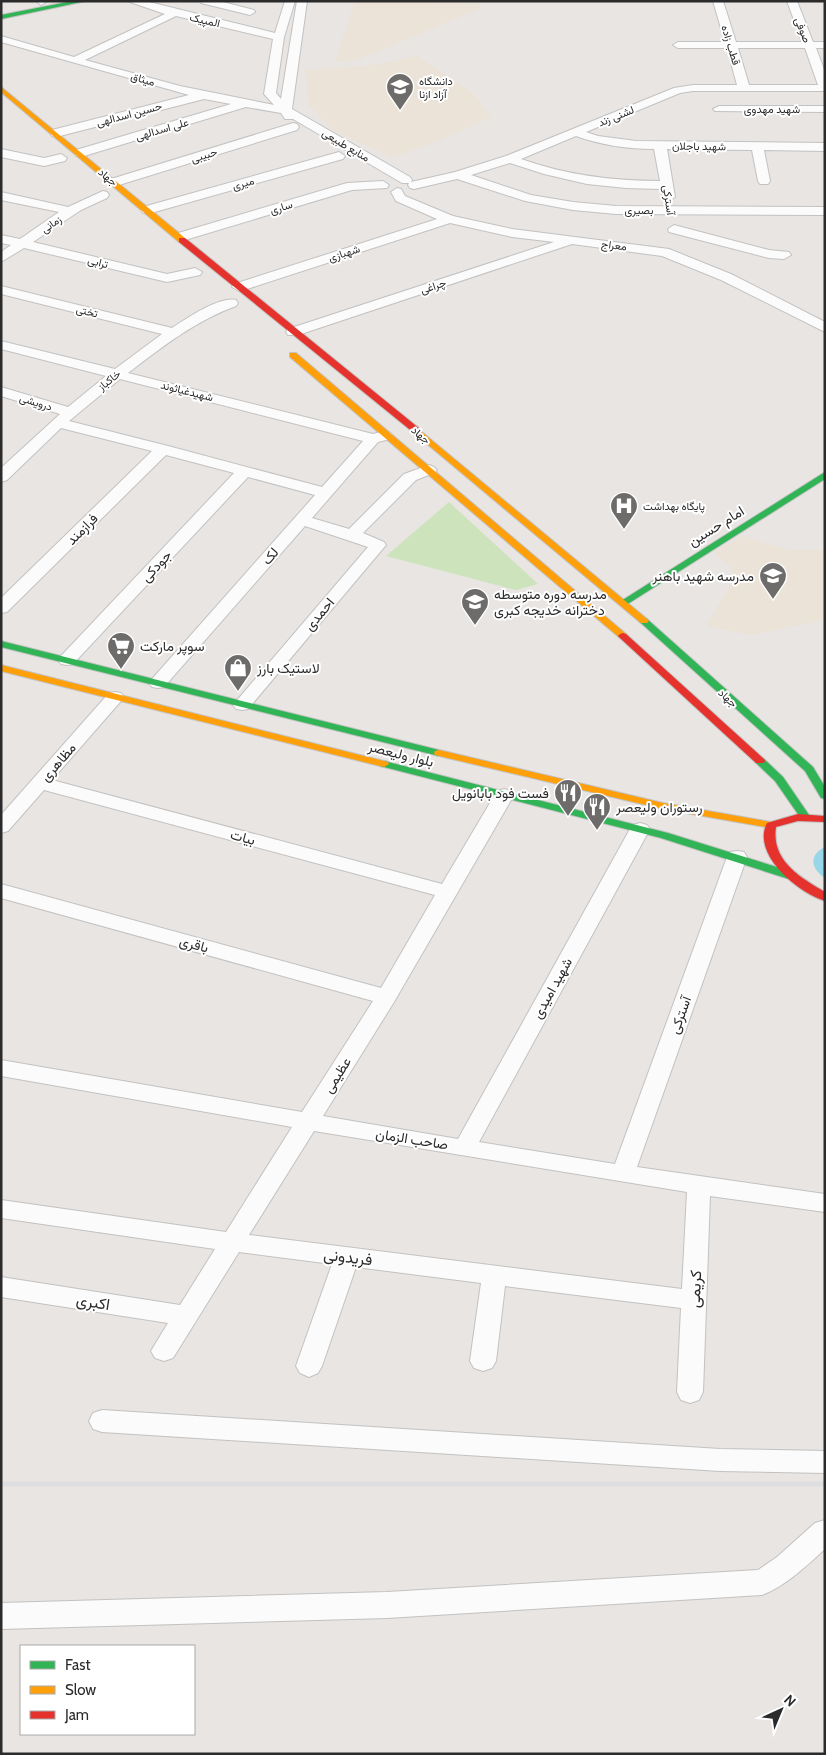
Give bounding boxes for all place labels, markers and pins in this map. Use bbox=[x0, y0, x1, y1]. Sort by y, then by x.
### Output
school or university icon: دانشگاه آزاد ازنا bbox=[385, 72, 415, 111]
place label: دانشگاه آزاد ازنا bbox=[419, 74, 453, 101]
hospital icon: پایگاه بهداشت bbox=[609, 491, 639, 530]
place label: پایگاه بهداشت bbox=[643, 499, 705, 514]
school or university icon: مدرسه شهید باهنر bbox=[758, 561, 788, 600]
place label: مدرسه شهید باهنر bbox=[652, 567, 754, 585]
place label: مدرسه دوره متوسطه دخترانه خدیجه کبری bbox=[494, 585, 607, 619]
school or university icon: مدرسه دوره متوسطه دخترانه خدیجه کبری bbox=[460, 587, 490, 626]
supermarket icon: سوپر مارکت bbox=[106, 631, 136, 670]
place label: سوپر مارکت bbox=[140, 637, 205, 656]
shop icon: لاستیک بارز bbox=[223, 653, 253, 692]
place label: لاستیک بارز bbox=[256, 659, 320, 677]
restaurant icon: فست فود بابانویل bbox=[553, 778, 583, 817]
place label: فست فود بابانویل bbox=[452, 784, 549, 802]
restaurant icon: رستوران ولیعصر bbox=[582, 792, 612, 831]
place label: رستوران ولیعصر bbox=[615, 798, 703, 816]

